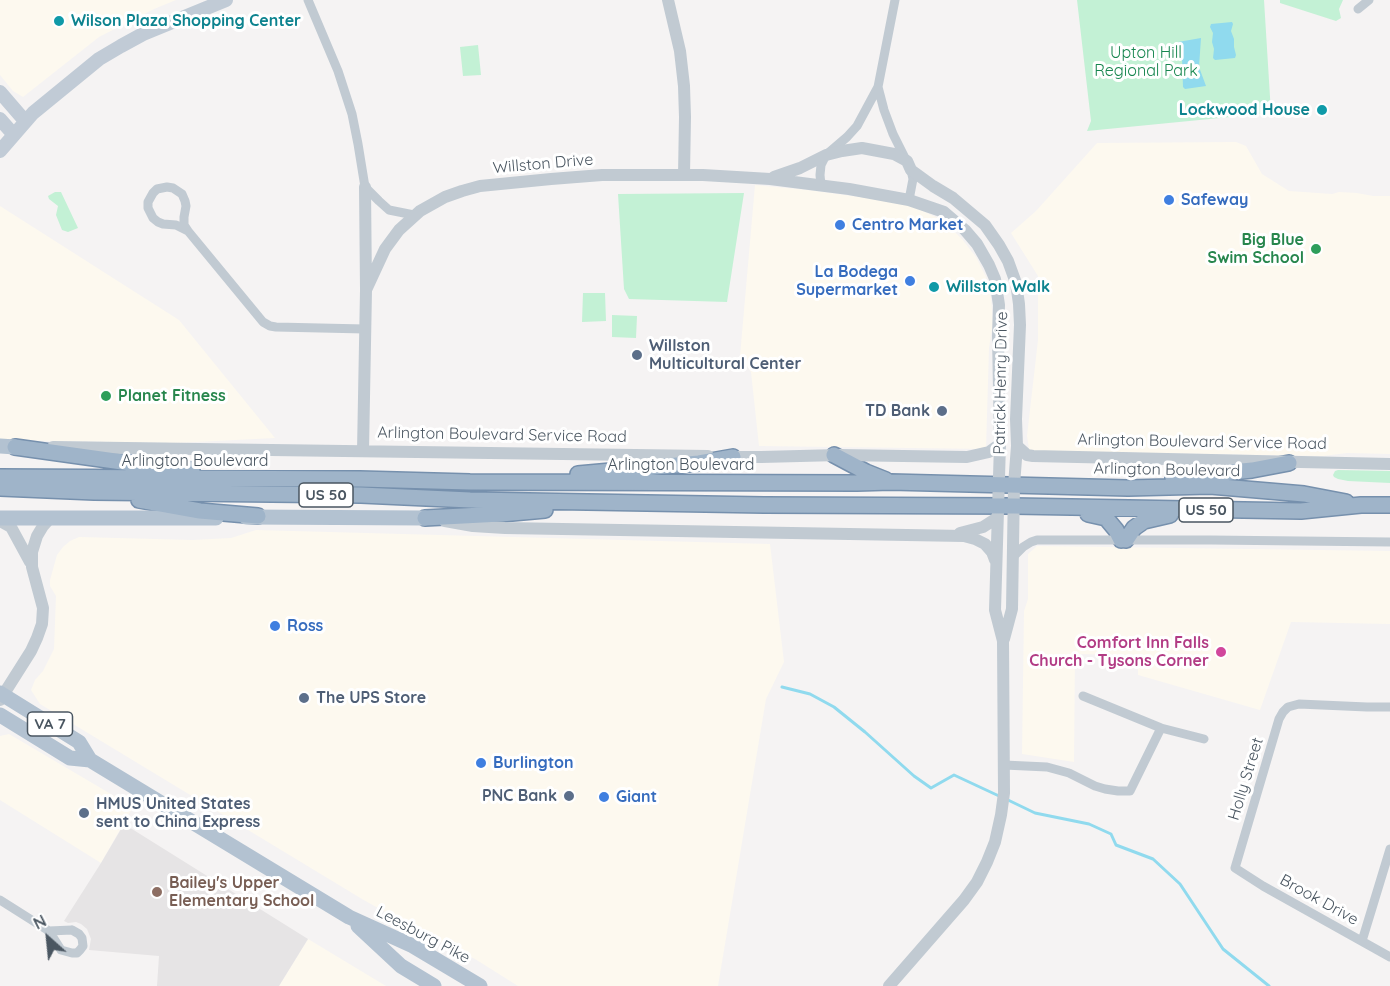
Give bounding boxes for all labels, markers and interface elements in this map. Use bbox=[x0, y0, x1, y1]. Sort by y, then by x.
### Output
place label: Wilson Plaza Shopping Center bbox=[71, 11, 301, 31]
marker: Wilson Plaza Shopping Center bbox=[52, 14, 66, 28]
park label: Upton Hill Regional Park bbox=[1094, 43, 1198, 81]
place label: Lockwood House bbox=[1179, 100, 1310, 120]
marker: Lockwood House bbox=[1315, 103, 1329, 117]
street label: Willston Drive bbox=[492, 150, 594, 178]
place label: Safeway bbox=[1181, 190, 1248, 210]
marker: Safeway bbox=[1162, 193, 1176, 207]
place label: Centro Market bbox=[852, 215, 963, 235]
marker: Centro Market bbox=[833, 218, 847, 232]
place label: Big Blue Swim School bbox=[1208, 230, 1304, 268]
marker: Big Blue Swim School bbox=[1309, 242, 1323, 256]
place label: La Bodega Supermarket bbox=[796, 262, 898, 300]
marker: La Bodega Supermarket bbox=[903, 274, 917, 288]
place label: Willston Walk bbox=[946, 277, 1050, 297]
marker: Willston Walk bbox=[927, 280, 941, 294]
street label: Patrick Henry Drive bbox=[990, 311, 1012, 455]
place label: Willston Multicultural Center bbox=[649, 336, 801, 374]
marker: Willston Multicultural Center bbox=[630, 348, 644, 362]
place label: Planet Fitness bbox=[118, 386, 226, 406]
marker: Planet Fitness bbox=[99, 389, 113, 403]
place label: TD Bank bbox=[865, 401, 930, 421]
marker: TD Bank bbox=[935, 404, 949, 418]
street label: Arlington Boulevard Service Road bbox=[377, 423, 627, 447]
street label: Arlington Boulevard Service Road bbox=[1077, 430, 1327, 454]
street label: Arlington Boulevard bbox=[122, 451, 268, 471]
street label: Arlington Boulevard bbox=[608, 455, 754, 475]
street label: Arlington Boulevard bbox=[1093, 459, 1241, 481]
road number: US 50 bbox=[299, 483, 353, 507]
road number: US 50 bbox=[1179, 498, 1233, 522]
place label: Ross bbox=[287, 616, 323, 636]
marker: Ross bbox=[268, 619, 282, 633]
place label: Comfort Inn Falls Church - Tysons Corner bbox=[1029, 633, 1209, 671]
marker: Comfort Inn Falls Church - Tysons Corner bbox=[1214, 645, 1228, 659]
place label: The UPS Store bbox=[316, 688, 426, 708]
marker: The UPS Store bbox=[297, 691, 311, 705]
road number: VA 7 bbox=[28, 712, 72, 736]
street label: Holly Street bbox=[1224, 735, 1268, 823]
place label: Burlington bbox=[493, 753, 574, 773]
marker: Burlington bbox=[474, 756, 488, 770]
place label: PNC Bank bbox=[482, 786, 557, 806]
place label: Giant bbox=[616, 787, 657, 807]
marker: PNC Bank bbox=[562, 789, 576, 803]
marker: Giant bbox=[597, 790, 611, 804]
place label: HMUS United States sent to China Express bbox=[96, 794, 260, 832]
marker: HMUS United States sent to China Express bbox=[77, 806, 91, 820]
street label: Brook Drive bbox=[1276, 871, 1362, 929]
place label: Bailey's Upper Elementary School bbox=[169, 873, 314, 911]
marker: Bailey's Upper Elementary School bbox=[150, 885, 164, 899]
street label: Leesburg Pike bbox=[373, 902, 473, 968]
north arrow bbox=[18, 908, 78, 968]
text: N bbox=[30, 910, 50, 934]

